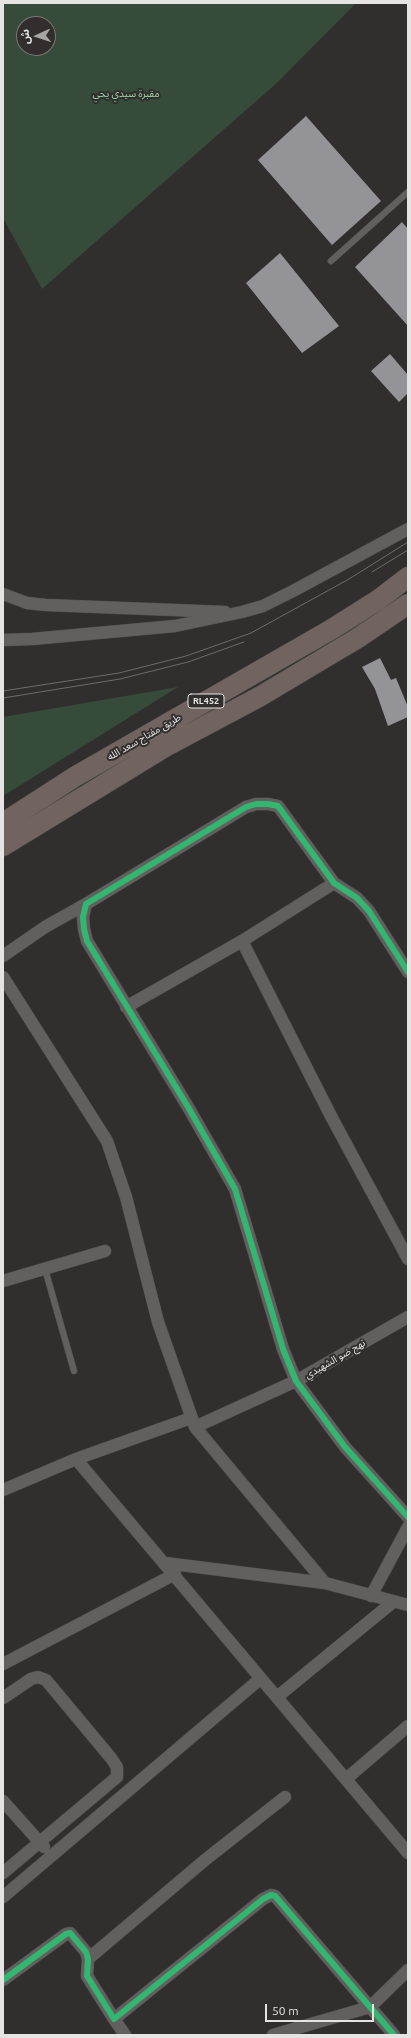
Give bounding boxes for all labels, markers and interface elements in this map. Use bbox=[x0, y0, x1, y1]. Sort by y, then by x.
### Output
north arrow bbox=[16, 16, 56, 56]
text: ش bbox=[19, 29, 31, 44]
park label: مقبرة سيدي يحي bbox=[92, 88, 160, 100]
road number: RL452 bbox=[188, 694, 224, 708]
street label: طريق مفتاح سعد الله bbox=[105, 711, 183, 763]
street label: نهج ضو الشهيدي bbox=[303, 1337, 367, 1381]
scale bar bbox=[267, 1996, 376, 2022]
text: 50 m bbox=[272, 2004, 299, 2017]

